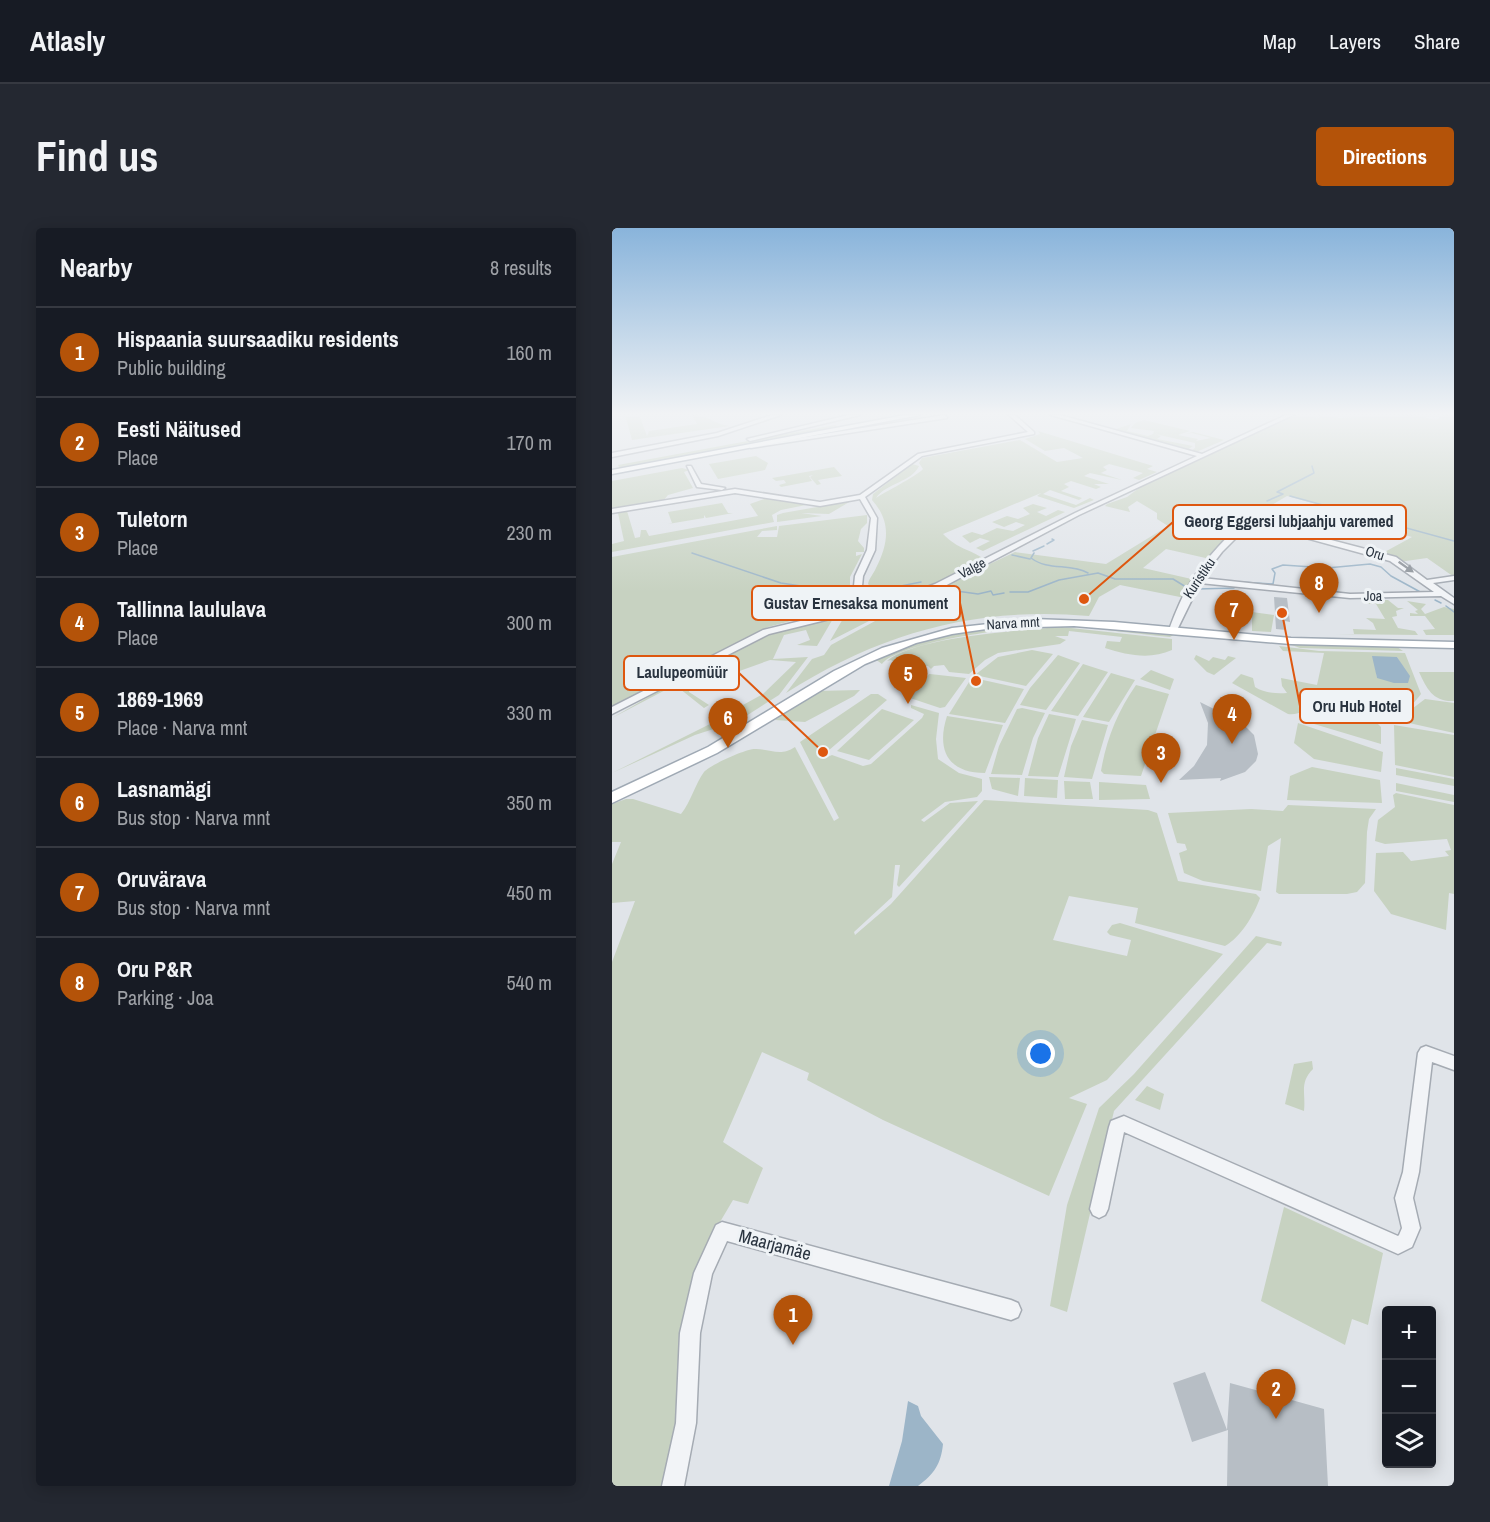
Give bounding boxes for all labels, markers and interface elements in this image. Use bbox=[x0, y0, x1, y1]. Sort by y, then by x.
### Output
text: Atlasly bbox=[30, 22, 105, 60]
text: Map bbox=[1263, 27, 1296, 56]
text: Layers bbox=[1329, 27, 1381, 56]
text: Share bbox=[1414, 27, 1460, 56]
button: Directions bbox=[1316, 127, 1454, 186]
text: Find us bbox=[36, 128, 158, 184]
text: Nearby bbox=[60, 250, 132, 285]
text: 8 results bbox=[490, 254, 552, 281]
text: Hispaania suursaadiku residents bbox=[117, 324, 399, 354]
text: 1 bbox=[75, 339, 84, 366]
text: 160 m bbox=[506, 339, 552, 366]
text: Public building bbox=[117, 354, 226, 381]
text: Eesti Näitused bbox=[117, 414, 241, 444]
text: 2 bbox=[75, 429, 84, 456]
text: 170 m bbox=[506, 429, 552, 456]
text: Place bbox=[117, 444, 158, 471]
text: Tuletorn bbox=[117, 504, 188, 534]
callout: Georg Eggersi lubjaahju varemed bbox=[1173, 505, 1406, 539]
text: Georg Eggersi lubjaahju varemed bbox=[1184, 510, 1394, 532]
text: 3 bbox=[75, 519, 84, 546]
text: 230 m bbox=[506, 519, 552, 546]
text: Place bbox=[117, 534, 158, 561]
street label: Oru bbox=[1363, 542, 1387, 564]
street label: Valge bbox=[955, 553, 989, 583]
street label: Kuristiku bbox=[1179, 554, 1219, 602]
one-way arrow bbox=[1397, 561, 1413, 573]
pin: 8 bbox=[1300, 564, 1338, 613]
callout: Gustav Ernesaksa monument bbox=[752, 586, 960, 620]
street label: Joa bbox=[1364, 587, 1383, 605]
pin: 7 bbox=[1214, 590, 1254, 640]
text: Gustav Ernesaksa monument bbox=[764, 592, 949, 614]
text: Tallinna laululava bbox=[117, 594, 266, 624]
text: 4 bbox=[75, 609, 84, 636]
text: 300 m bbox=[506, 609, 552, 636]
street label: Narva mnt bbox=[986, 613, 1040, 633]
text: Place bbox=[117, 624, 158, 651]
pin: 5 bbox=[888, 654, 928, 704]
callout: Laulupeomüür bbox=[624, 656, 739, 690]
text: Laulupeomüür bbox=[636, 661, 728, 683]
text: 1869-1969 bbox=[117, 684, 203, 714]
callout: Oru Hub Hotel bbox=[1300, 689, 1413, 723]
pin: 4 bbox=[1212, 694, 1252, 744]
text: Oru Hub Hotel bbox=[1313, 695, 1401, 717]
pin: 6 bbox=[708, 698, 748, 748]
text: 5 bbox=[75, 699, 84, 726]
text: 330 m bbox=[506, 699, 552, 726]
text: Place · Narva mnt bbox=[117, 714, 247, 741]
pin: 3 bbox=[1142, 734, 1180, 783]
text: Lasnamägi bbox=[117, 774, 211, 804]
text: 6 bbox=[75, 789, 84, 816]
text: 350 m bbox=[506, 789, 552, 816]
text: Bus stop · Narva mnt bbox=[117, 804, 270, 831]
text: Oruvärava bbox=[117, 864, 206, 894]
text: 7 bbox=[75, 879, 84, 906]
text: 450 m bbox=[506, 879, 552, 906]
text: Bus stop · Narva mnt bbox=[117, 894, 270, 921]
text: Oru P&R bbox=[117, 954, 192, 984]
text: 8 bbox=[75, 969, 84, 996]
text: 540 m bbox=[506, 969, 552, 996]
text: Parking · Joa bbox=[117, 984, 214, 1011]
your location bbox=[1026, 1039, 1055, 1068]
street label: Maarjamäe bbox=[736, 1223, 814, 1266]
pin: 1 bbox=[774, 1296, 813, 1345]
map controls bbox=[1382, 1306, 1436, 1468]
button: + bbox=[1382, 1306, 1436, 1360]
button: − bbox=[1382, 1360, 1436, 1414]
pin: 2 bbox=[1256, 1370, 1296, 1419]
button: layers bbox=[1382, 1414, 1436, 1468]

